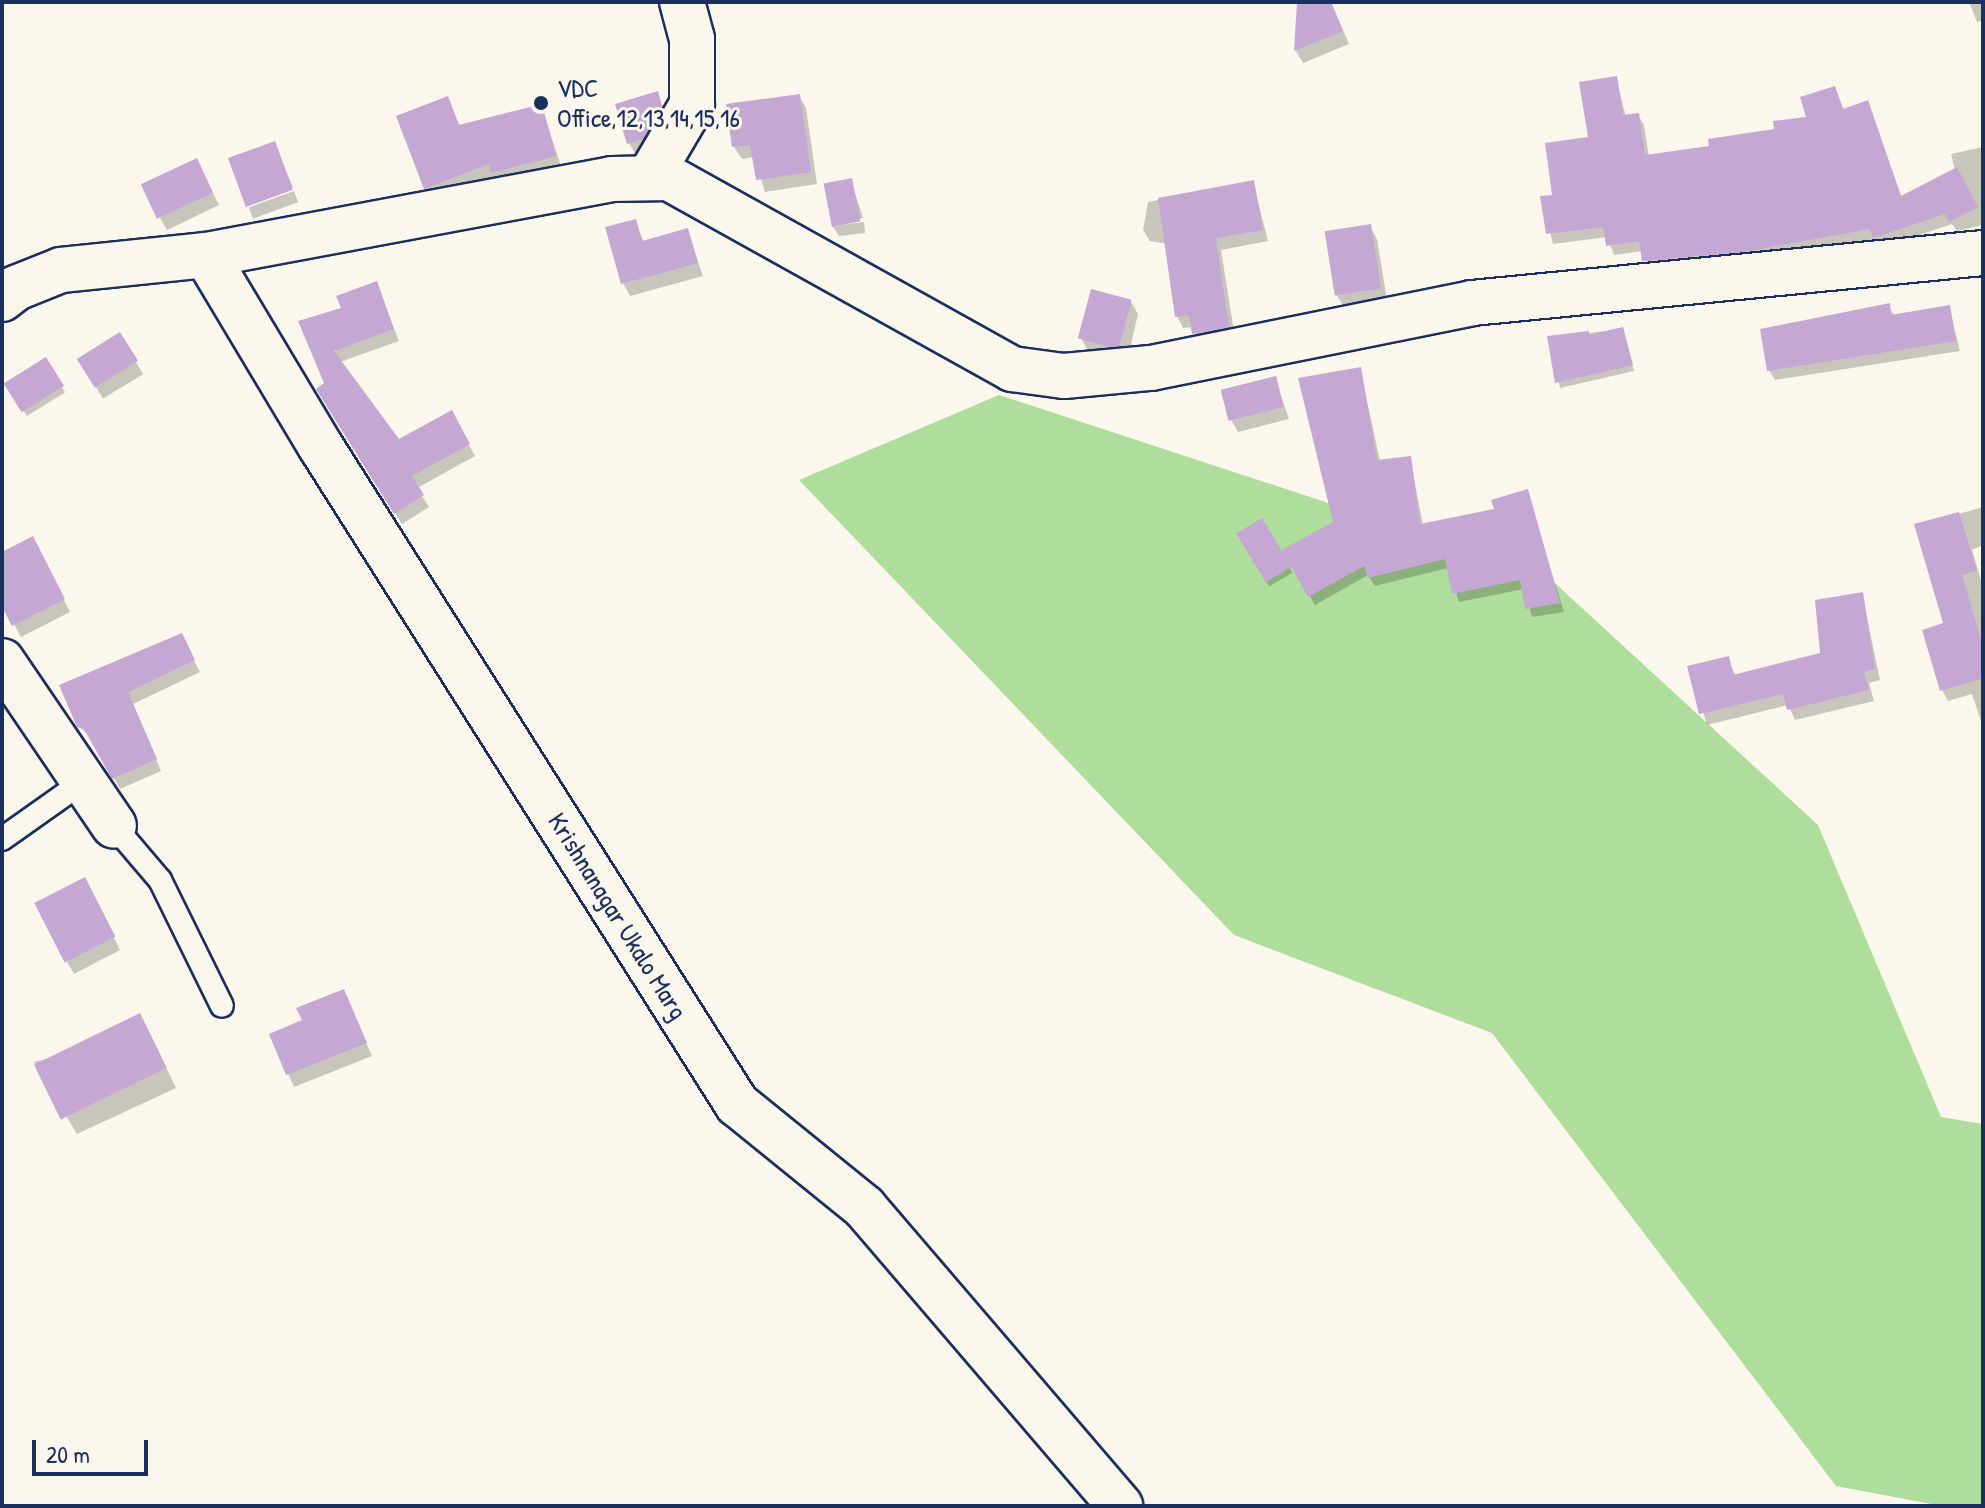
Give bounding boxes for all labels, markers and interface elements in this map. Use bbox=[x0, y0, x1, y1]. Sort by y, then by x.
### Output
place label: VDC Office,12,13,14,15,16 bbox=[557, 72, 740, 134]
marker: VDC Office,12,13,14,15,16 bbox=[532, 94, 550, 112]
street label: Krishnanagar Ukalo Marg bbox=[542, 807, 694, 1025]
scale bar bbox=[36, 1424, 152, 1474]
text: 20 m bbox=[46, 1438, 90, 1470]

